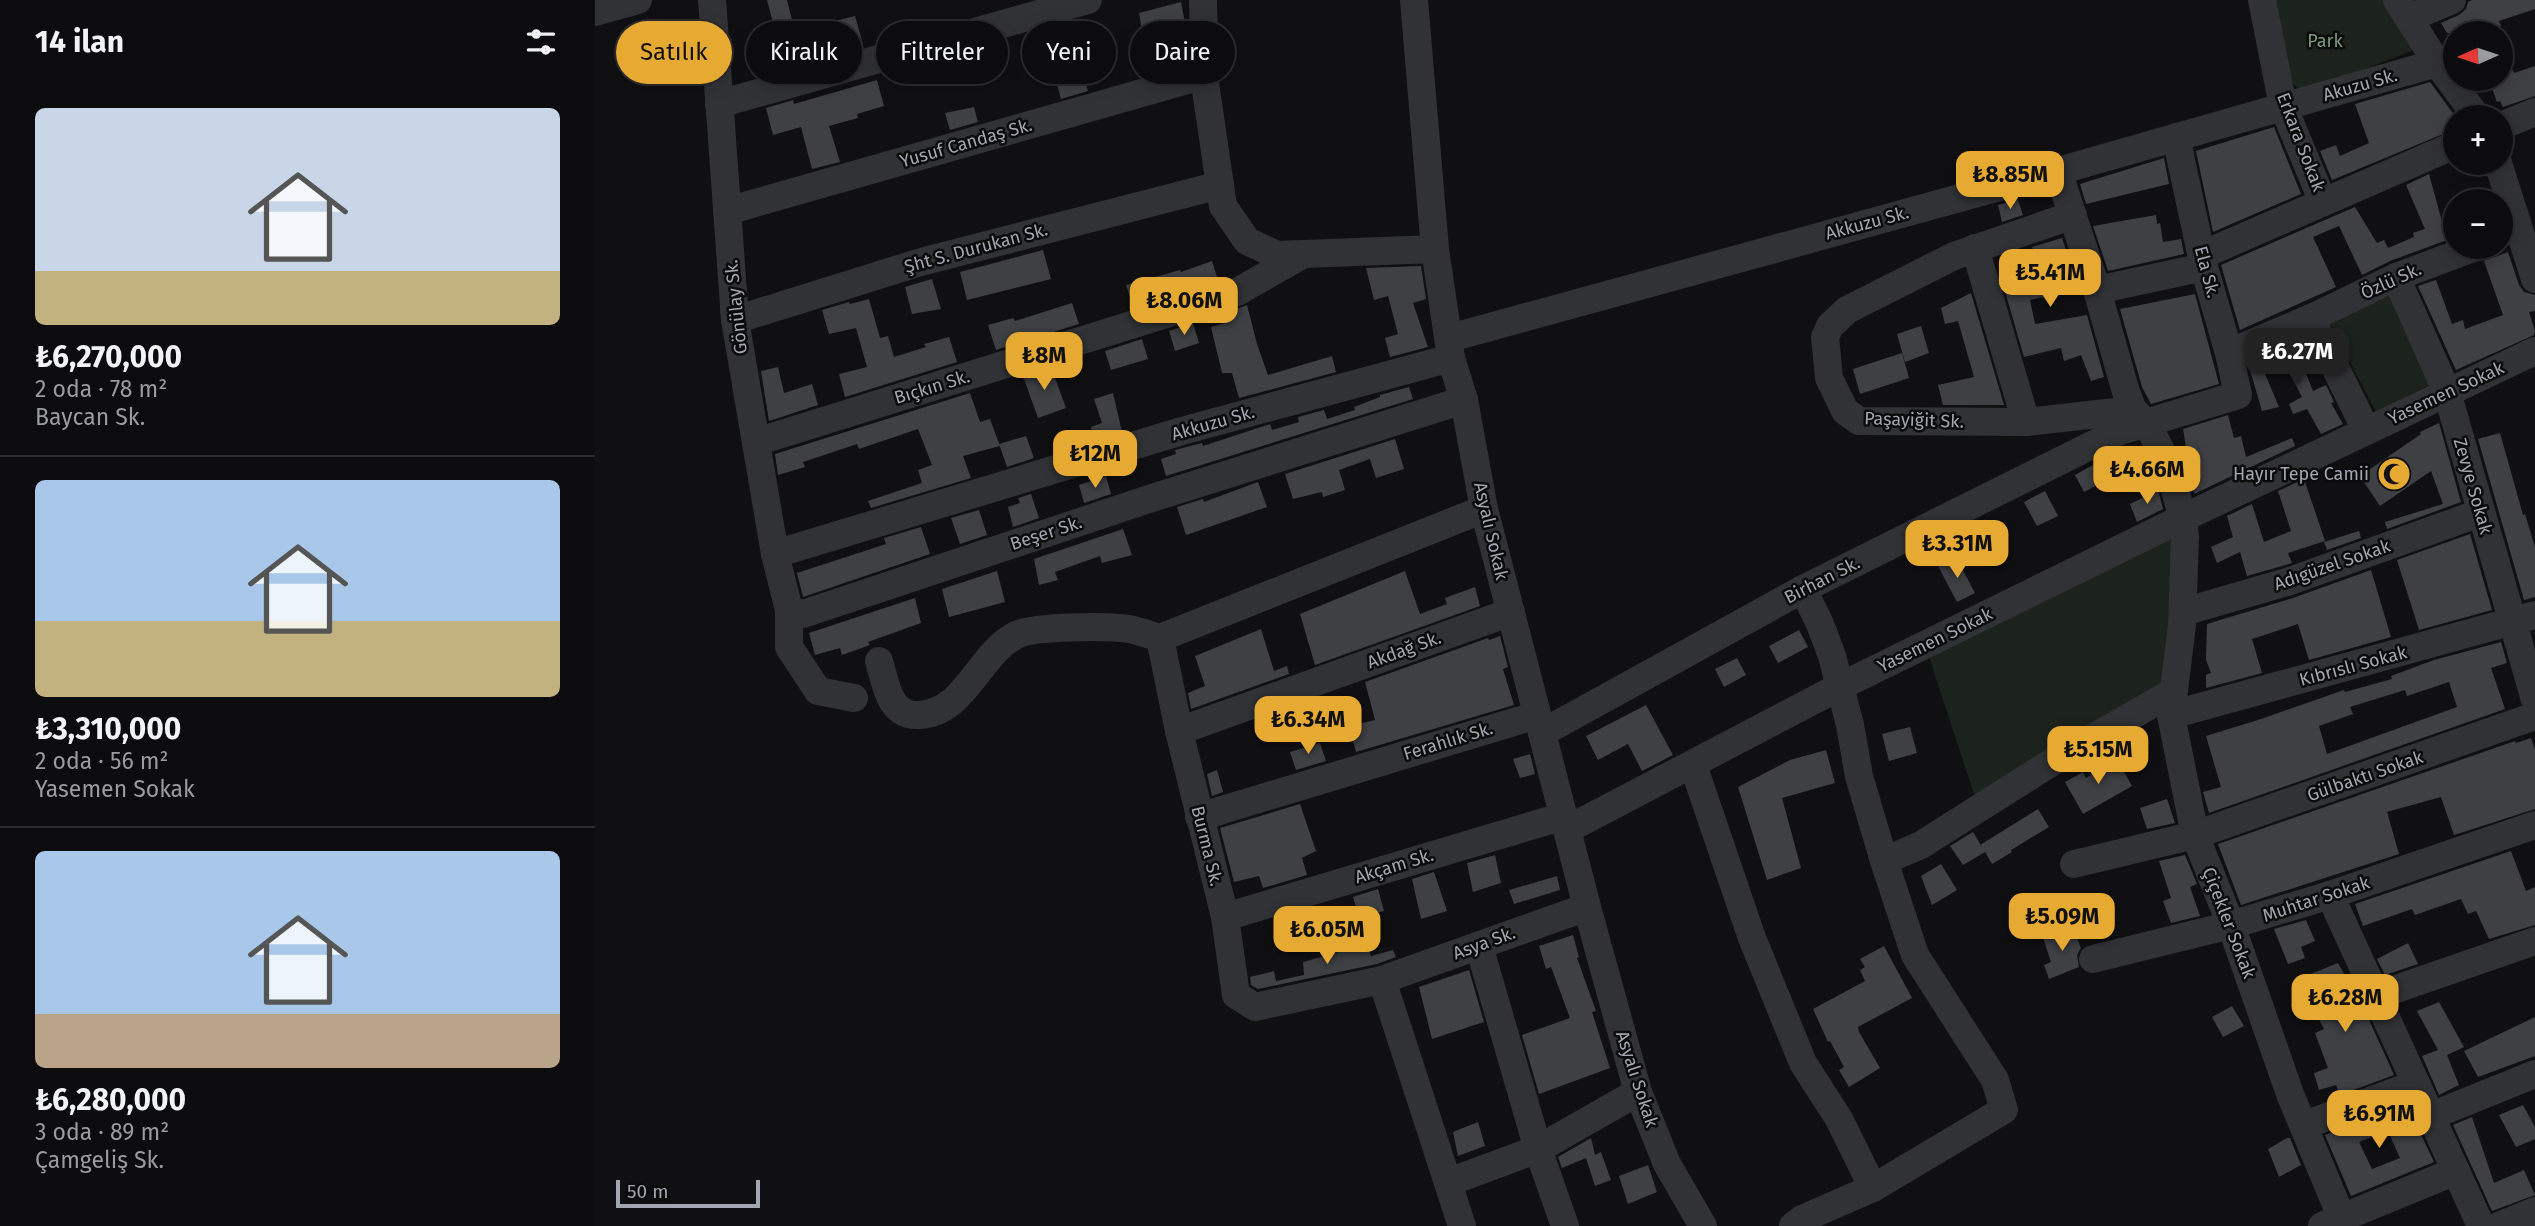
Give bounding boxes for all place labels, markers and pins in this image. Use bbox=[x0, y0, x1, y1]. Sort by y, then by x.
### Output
pin: ₺8.85M bbox=[1953, 152, 2067, 211]
pin: ₺5.41M bbox=[1993, 250, 2107, 309]
pin: ₺8.06M bbox=[1127, 278, 1241, 337]
pin: ₺6.27M bbox=[2240, 328, 2354, 388]
pin: ₺8M bbox=[1010, 332, 1078, 392]
pin: ₺12M bbox=[1054, 430, 1136, 490]
pin: ₺4.66M bbox=[2090, 447, 2204, 506]
mosque icon: Hayır Tepe Camii bbox=[2375, 455, 2413, 493]
place label: Hayır Tepe Camii bbox=[2233, 463, 2369, 485]
pin: ₺3.31M bbox=[1900, 520, 2014, 580]
pin: ₺6.34M bbox=[1251, 696, 1365, 756]
pin: ₺5.15M bbox=[2041, 726, 2155, 786]
pin: ₺5.09M bbox=[2005, 894, 2119, 953]
pin: ₺6.05M bbox=[1270, 906, 1384, 966]
pin: ₺6.28M bbox=[2288, 974, 2402, 1034]
pin: ₺6.91M bbox=[2322, 1090, 2436, 1150]

